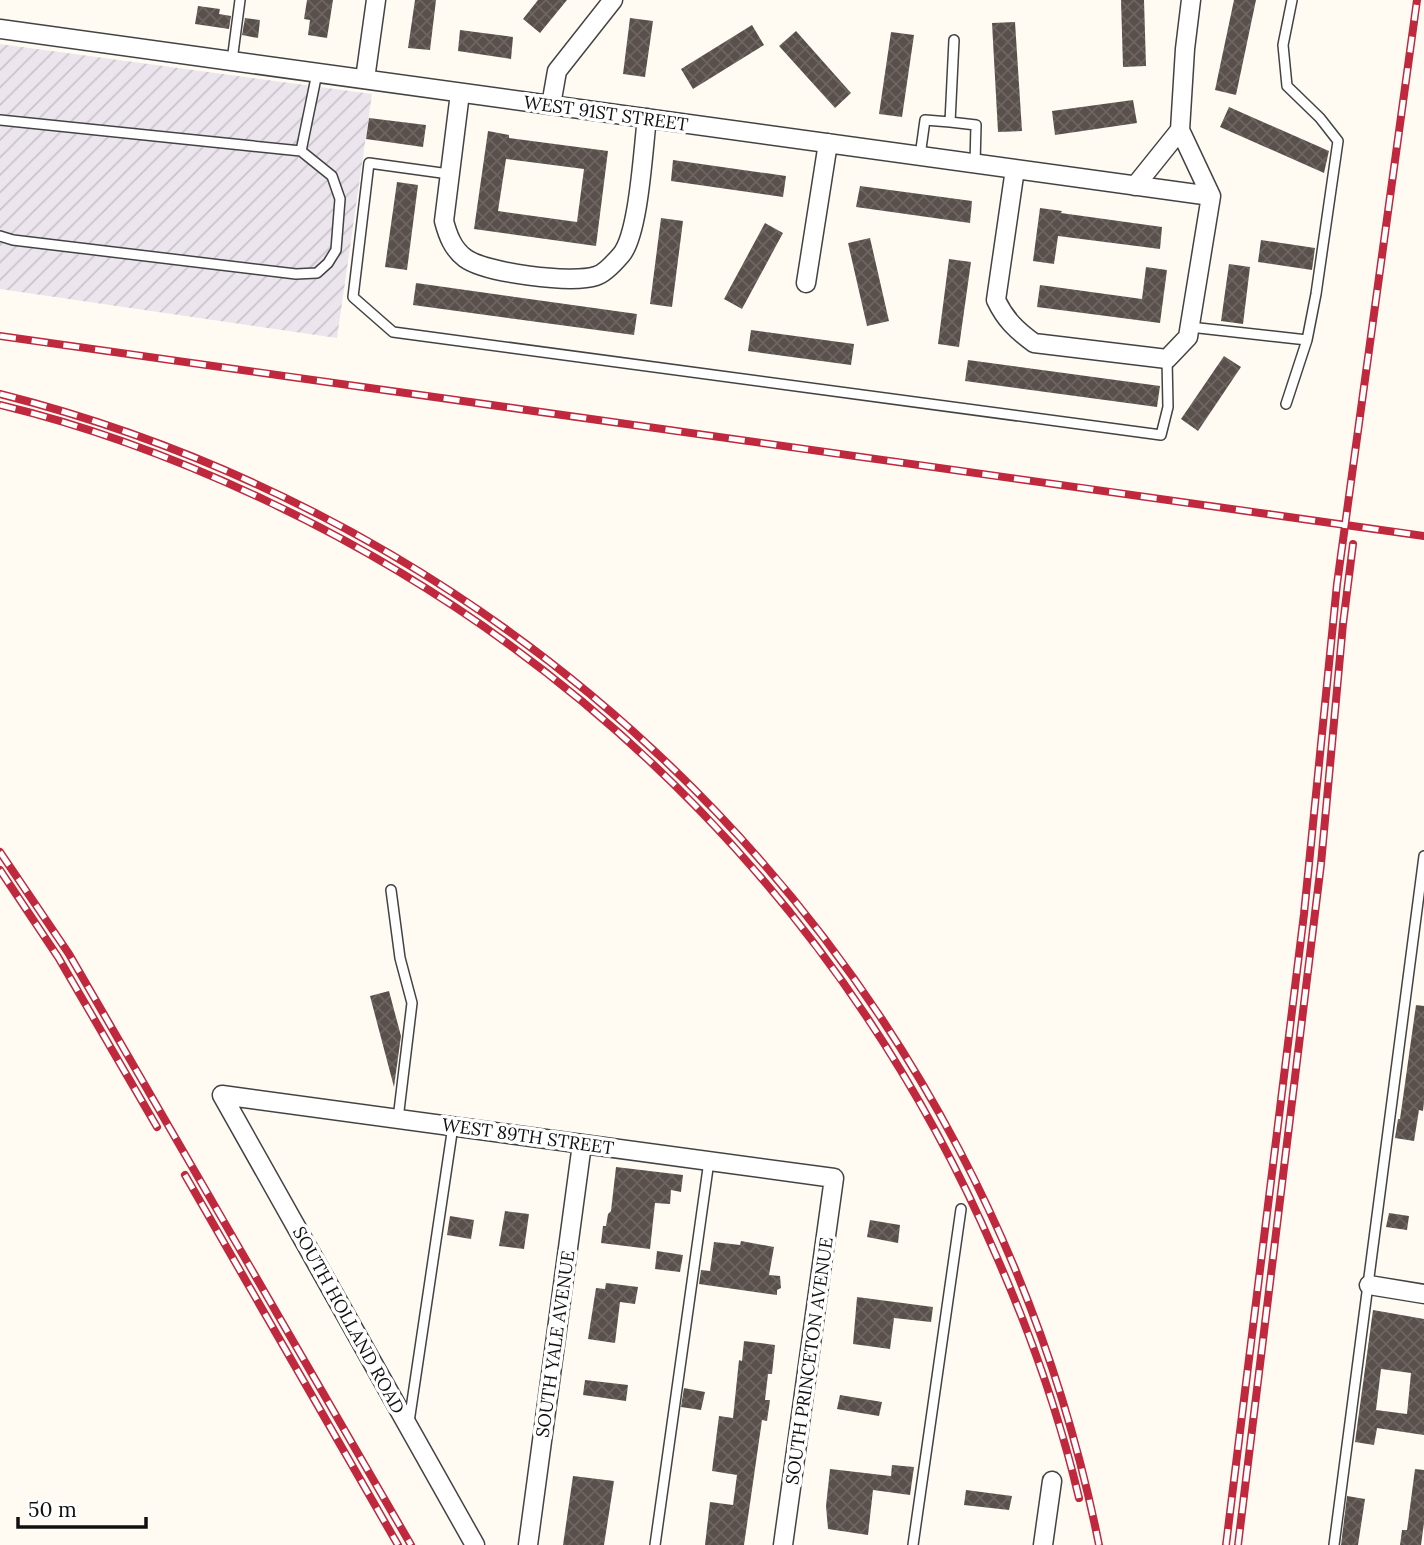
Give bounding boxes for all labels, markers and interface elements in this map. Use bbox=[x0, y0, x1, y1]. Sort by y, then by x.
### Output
street label: WEST 91ST STREET bbox=[522, 90, 690, 136]
street label: WEST 89TH STREET bbox=[441, 1113, 616, 1160]
street label: SOUTH HOLLAND ROAD bbox=[288, 1222, 410, 1418]
street label: SOUTH PRINCETON AVENUE bbox=[780, 1236, 838, 1486]
street label: SOUTH YALE AVENUE bbox=[530, 1249, 580, 1439]
scale bar bbox=[18, 1486, 145, 1530]
text: 50 m bbox=[28, 1496, 77, 1523]

